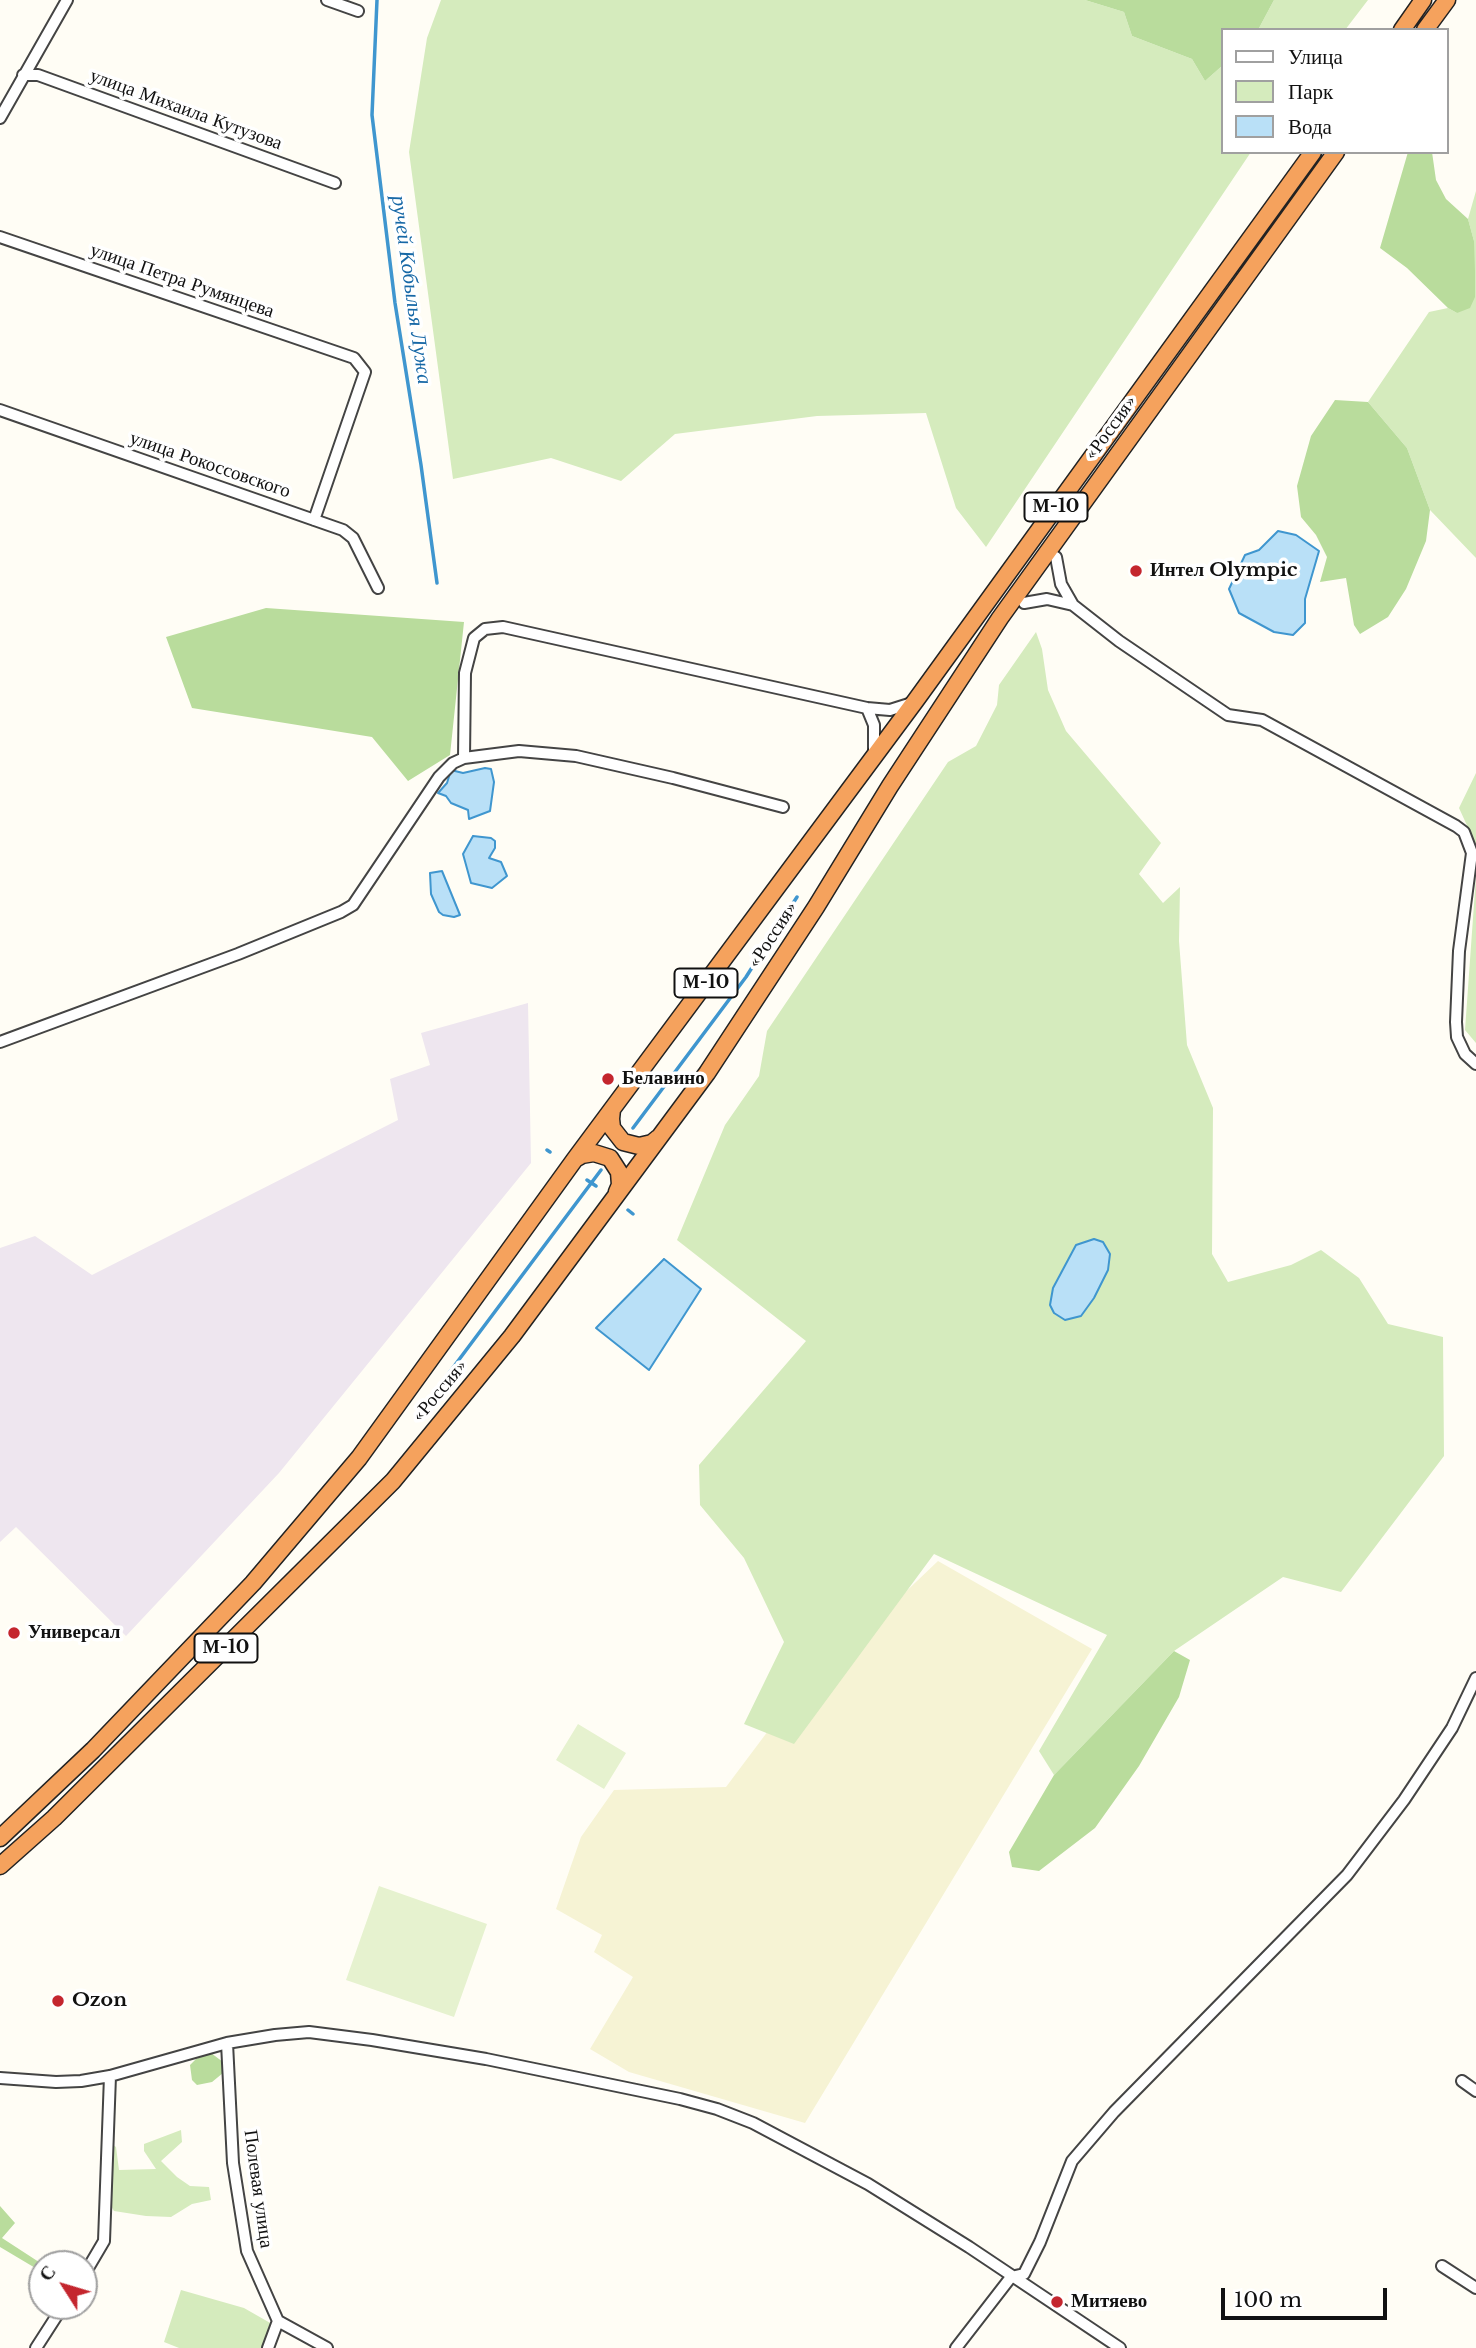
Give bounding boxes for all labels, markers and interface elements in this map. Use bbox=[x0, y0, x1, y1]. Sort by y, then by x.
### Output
legend bbox=[1220, 28, 1448, 154]
text: Улица bbox=[1288, 44, 1343, 70]
street label: улица Михаила Кутузова bbox=[87, 65, 285, 155]
text: Парк bbox=[1288, 79, 1333, 105]
text: Вода bbox=[1288, 114, 1332, 140]
water label: ручей Кобылья Лужа bbox=[385, 194, 437, 386]
street label: улица Петра Румянцева bbox=[87, 239, 277, 323]
street label: «Россия» bbox=[1080, 391, 1142, 465]
street label: улица Рокоссовского bbox=[127, 427, 293, 503]
road number: М-10 bbox=[1024, 492, 1088, 522]
place label: Интел Olympic bbox=[1150, 560, 1297, 582]
marker: Интел Olympic bbox=[1128, 563, 1144, 579]
street label: «Россия» bbox=[743, 898, 803, 972]
road number: М-10 bbox=[674, 968, 738, 998]
place label: Белавино bbox=[622, 1068, 705, 1090]
marker: Белавино bbox=[600, 1071, 616, 1087]
street label: «Россия» bbox=[407, 1355, 473, 1427]
place label: Универсал bbox=[28, 1622, 121, 1644]
marker: Универсал bbox=[6, 1625, 22, 1641]
road number: М-10 bbox=[194, 1633, 258, 1662]
place label: Ozon bbox=[72, 1990, 127, 2012]
marker: Ozon bbox=[50, 1993, 66, 2009]
street label: Полевая улица bbox=[238, 2128, 278, 2250]
north arrow bbox=[28, 2250, 98, 2320]
text: С bbox=[34, 2261, 61, 2286]
scale bar bbox=[1224, 2274, 1390, 2318]
text: 100 m bbox=[1234, 2287, 1302, 2313]
place label: Митяево bbox=[1071, 2291, 1147, 2313]
marker: Митяево bbox=[1049, 2294, 1065, 2310]

